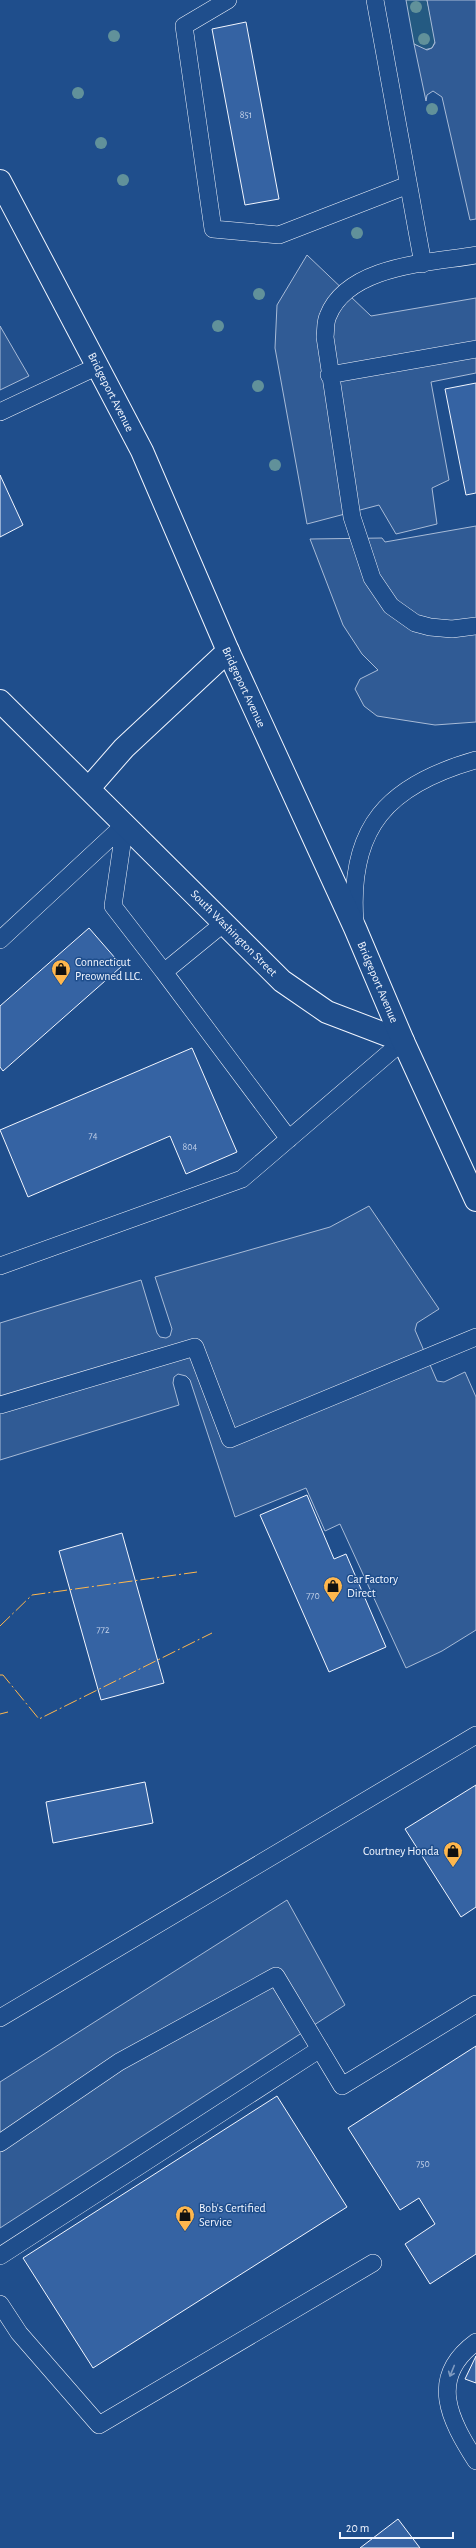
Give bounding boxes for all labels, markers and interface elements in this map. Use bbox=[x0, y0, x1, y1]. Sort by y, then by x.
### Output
house number: 851 bbox=[240, 110, 252, 120]
street label: Bridgeport Avenue bbox=[86, 350, 136, 434]
street label: Bridgeport Avenue bbox=[220, 645, 268, 729]
street label: South Washington Street bbox=[189, 888, 280, 979]
street label: Bridgeport Avenue bbox=[355, 939, 401, 1025]
place label: Connecticut Preowned LLC. bbox=[75, 956, 143, 982]
shop icon: Connecticut Preowned LLC. bbox=[50, 958, 72, 986]
house number: 74 bbox=[89, 1131, 98, 1141]
house number: 804 bbox=[183, 1142, 198, 1152]
place label: Car Factory Direct bbox=[347, 1573, 398, 1599]
shop icon: Car Factory Direct bbox=[322, 1575, 344, 1603]
house number: 770 bbox=[306, 1591, 320, 1601]
house number: 772 bbox=[97, 1625, 110, 1635]
shop icon: Courtney Honda bbox=[442, 1840, 464, 1868]
place label: Courtney Honda bbox=[363, 1845, 439, 1858]
house number: 750 bbox=[416, 2159, 430, 2169]
place label: Bob's Certified Service bbox=[199, 2202, 266, 2228]
shop icon: Bob's Certified Service bbox=[174, 2204, 196, 2232]
one-way arrow bbox=[447, 2365, 455, 2377]
scale bar bbox=[340, 2514, 453, 2540]
text: 20 m bbox=[346, 2522, 369, 2534]

